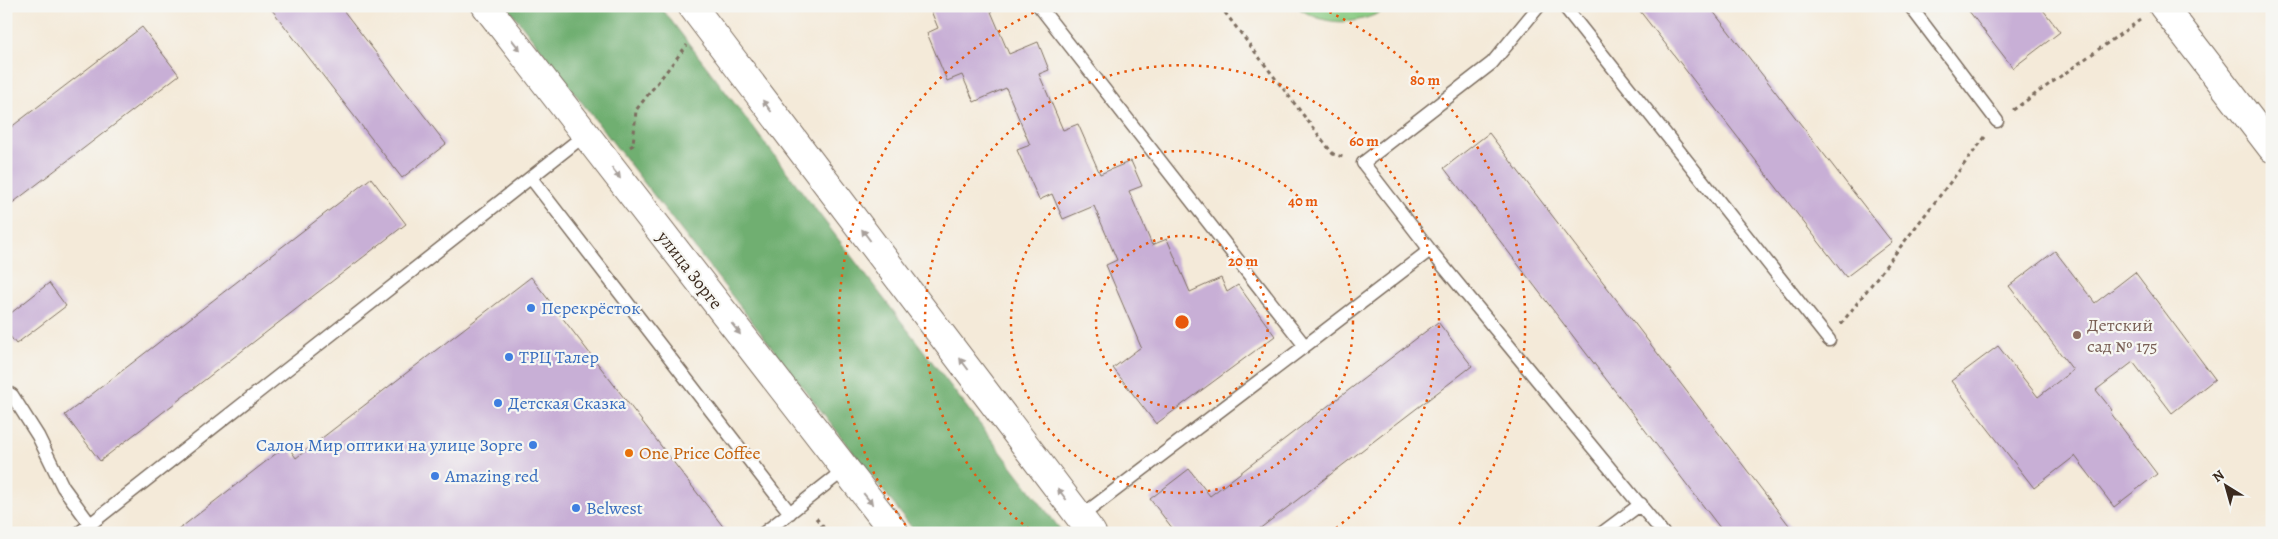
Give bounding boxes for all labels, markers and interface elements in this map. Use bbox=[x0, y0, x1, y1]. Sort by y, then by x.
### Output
one-way arrow bbox=[511, 38, 521, 52]
text: 80 m bbox=[1410, 70, 1440, 90]
one-way arrow bbox=[762, 100, 773, 113]
text: 60 m bbox=[1349, 131, 1379, 151]
one-way arrow bbox=[610, 166, 621, 179]
text: 40 m bbox=[1288, 191, 1318, 211]
street label: улица Зорге bbox=[651, 225, 728, 314]
one-way arrow bbox=[860, 229, 871, 242]
text: 20 m bbox=[1228, 251, 1258, 271]
place label: Перекрёсток bbox=[541, 296, 641, 320]
marker: Перекрёсток bbox=[525, 302, 537, 314]
centre of rings bbox=[1173, 313, 1191, 331]
place label: Детский сад № 175 bbox=[2087, 313, 2157, 358]
one-way arrow bbox=[731, 322, 742, 335]
marker: Детский сад № 175 bbox=[2071, 329, 2083, 341]
place label: ТРЦ Талер bbox=[519, 345, 599, 369]
marker: ТРЦ Талер bbox=[503, 351, 515, 363]
one-way arrow bbox=[959, 357, 969, 371]
place label: Детская Сказка bbox=[508, 391, 627, 415]
marker: Детская Сказка bbox=[492, 397, 504, 409]
place label: Салон Мир оптики на улице Зорге bbox=[256, 433, 523, 457]
marker: Салон Мир оптики на улице Зорге bbox=[527, 439, 539, 451]
place label: One Price Coffee bbox=[639, 441, 761, 465]
marker: One Price Coffee bbox=[623, 447, 635, 459]
north arrow bbox=[2200, 462, 2250, 512]
place label: Amazing red bbox=[444, 464, 539, 488]
text: N bbox=[2209, 465, 2228, 487]
marker: Amazing red bbox=[429, 470, 441, 482]
one-way arrow bbox=[1057, 487, 1067, 501]
one-way arrow bbox=[863, 492, 874, 505]
place label: Belwest bbox=[586, 496, 643, 520]
marker: Belwest bbox=[570, 502, 582, 514]

